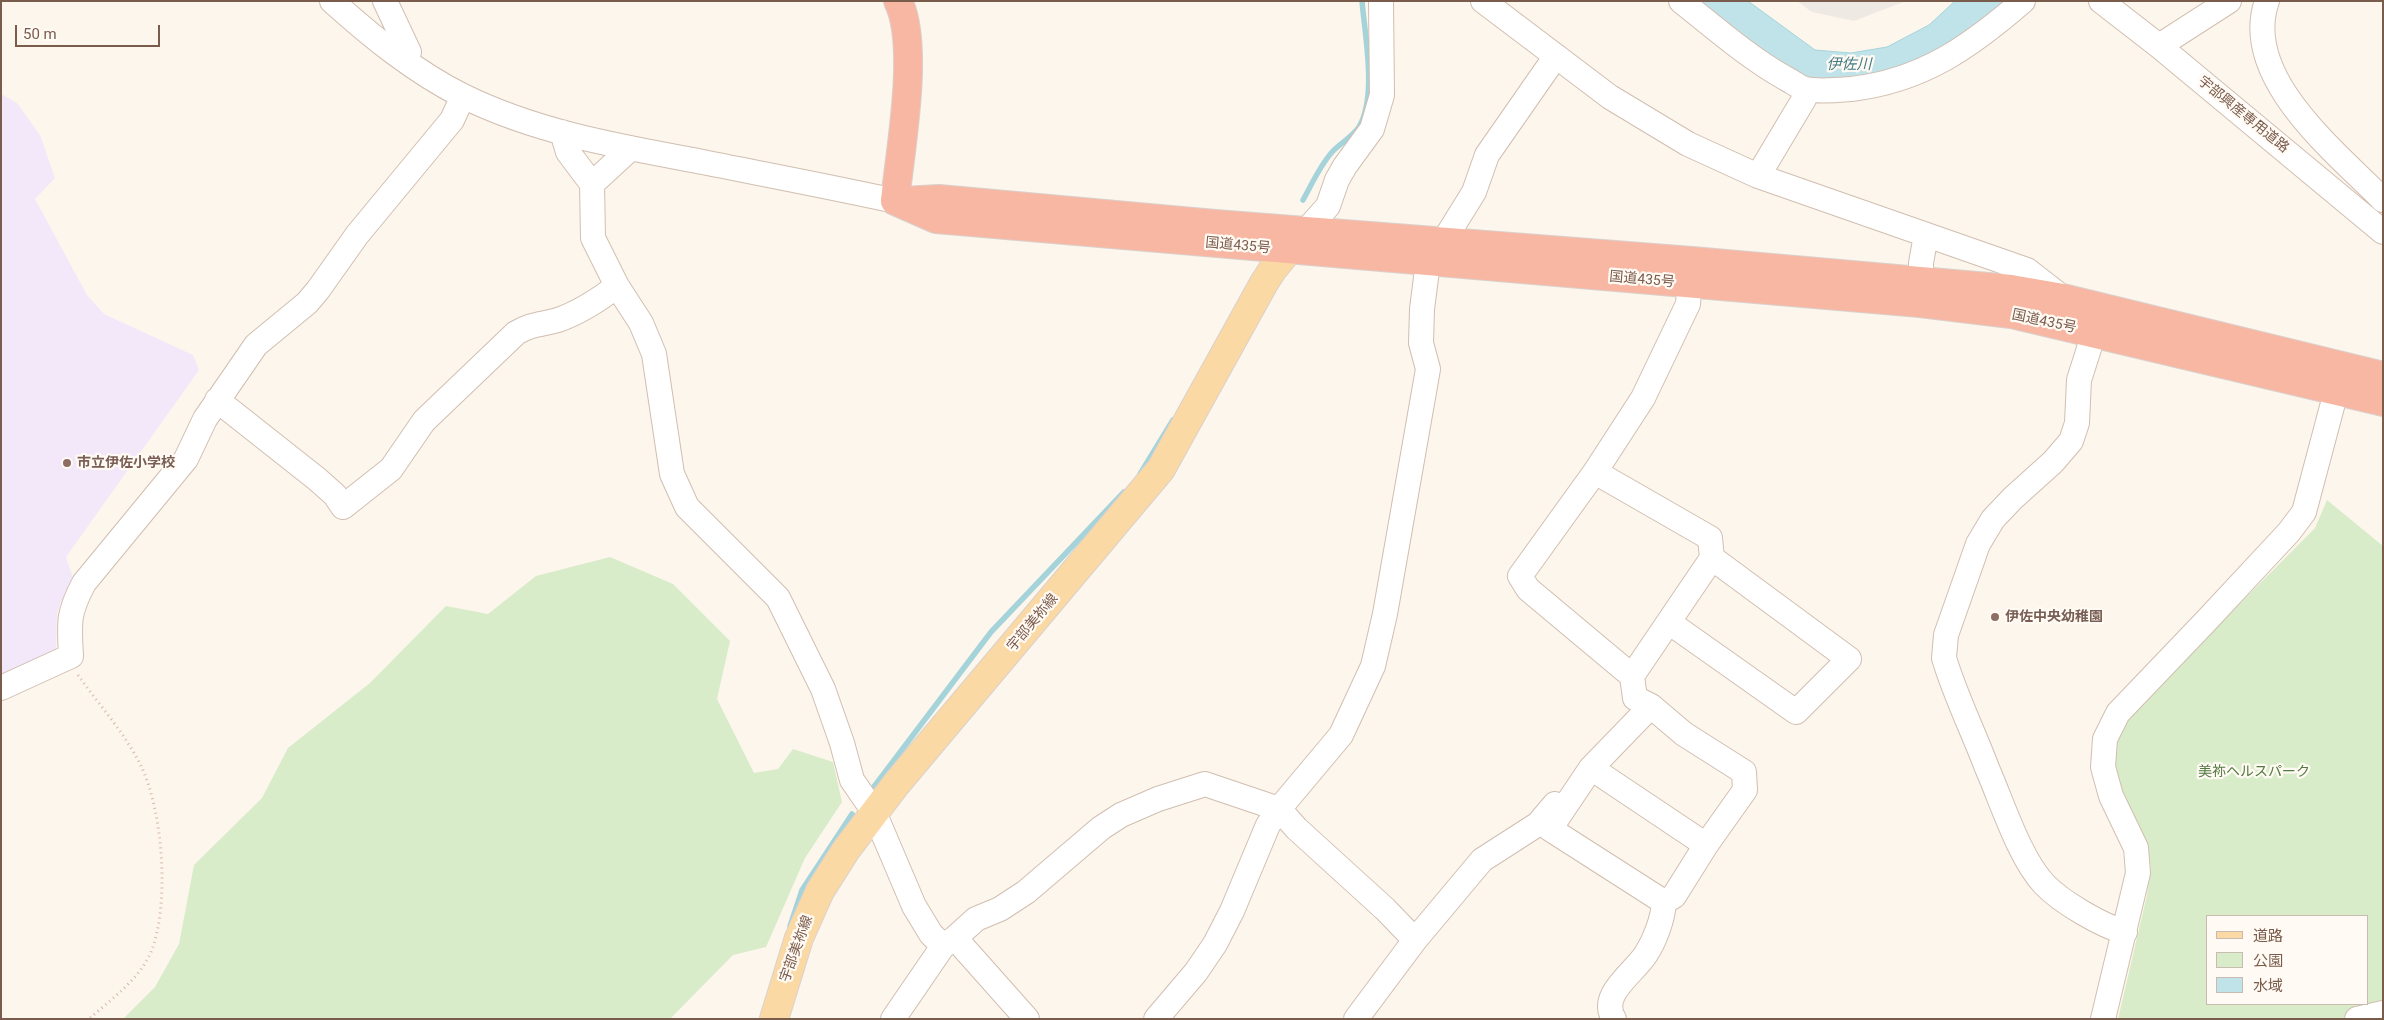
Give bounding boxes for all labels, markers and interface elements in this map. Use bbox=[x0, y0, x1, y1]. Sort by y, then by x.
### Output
scale bar bbox=[18, 15, 162, 47]
text: 50 m bbox=[23, 25, 57, 43]
water label: 伊佐川 bbox=[1827, 56, 1871, 74]
street label: 宇部興産専用道路 bbox=[2194, 73, 2292, 157]
street label: 国道435号 bbox=[1205, 235, 1271, 257]
street label: 国道435号 bbox=[1609, 269, 1675, 291]
street label: 国道435号 bbox=[2010, 307, 2078, 337]
place label: 市立伊佐小学校 bbox=[77, 455, 175, 471]
marker: 市立伊佐小学校 bbox=[61, 457, 73, 469]
street label: 宇部美祢線 bbox=[1004, 591, 1062, 655]
place label: 伊佐中央幼稚園 bbox=[2005, 609, 2103, 625]
marker: 伊佐中央幼稚園 bbox=[1989, 611, 2001, 623]
park label: 美祢ヘルスパーク bbox=[2198, 764, 2310, 780]
street label: 宇部美祢線 bbox=[777, 913, 817, 985]
legend bbox=[2206, 915, 2369, 1005]
text: 道路 bbox=[2253, 927, 2283, 945]
text: 公園 bbox=[2253, 952, 2283, 970]
text: 水域 bbox=[2253, 977, 2283, 995]

